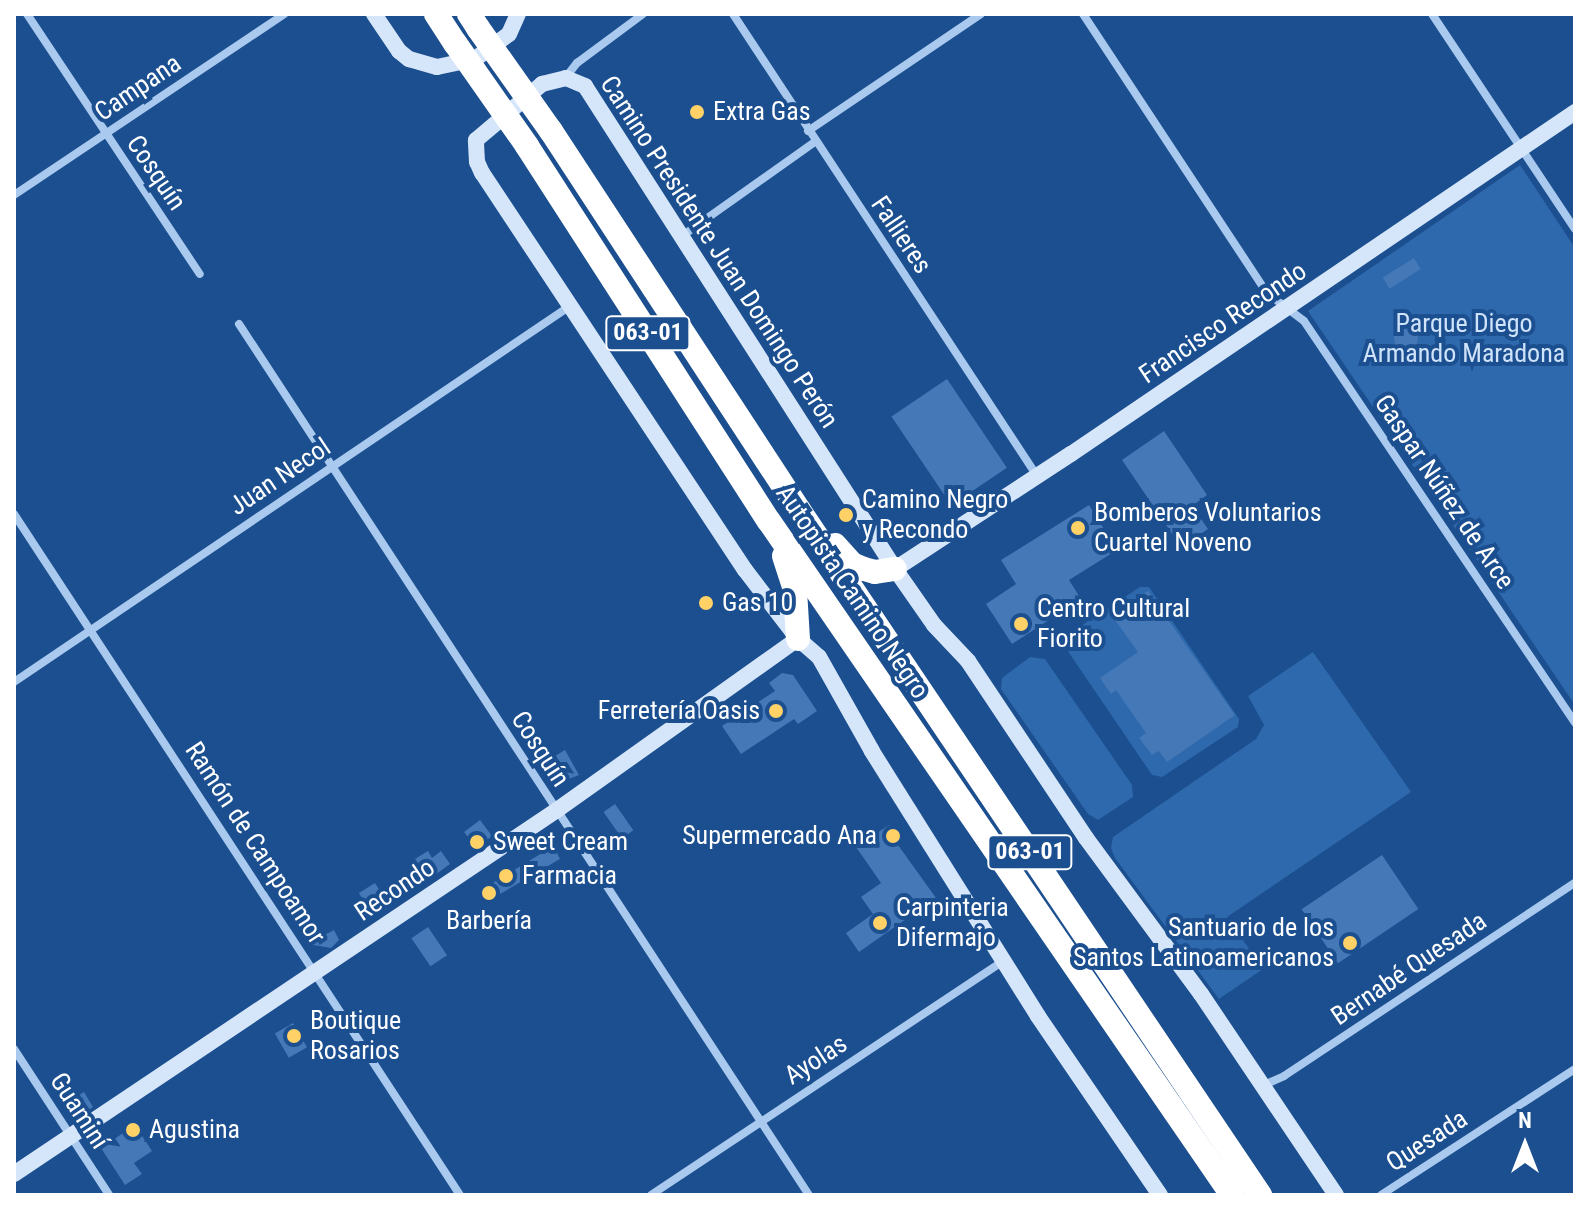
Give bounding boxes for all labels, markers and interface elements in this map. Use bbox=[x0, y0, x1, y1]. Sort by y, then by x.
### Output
street label: Campana bbox=[89, 48, 187, 128]
street label: Camino Presidente Juan Domingo Perón bbox=[593, 70, 845, 434]
place label: Extra Gas bbox=[713, 96, 811, 128]
marker: Extra Gas bbox=[688, 103, 706, 121]
street label: Cosquín bbox=[120, 129, 192, 217]
street label: Fallieres bbox=[864, 190, 938, 280]
street label: Francisco Recondo bbox=[1133, 256, 1313, 390]
park label: Parque Diego Armando Maradona bbox=[1363, 308, 1565, 370]
road number: 063-01 bbox=[604, 313, 692, 353]
street label: Gaspar Núñez de Arce bbox=[1367, 389, 1521, 595]
street label: Juan Necol bbox=[223, 432, 337, 522]
street label: Autopista Camino Negro bbox=[769, 479, 935, 705]
place label: Camino Negro y Recondo bbox=[862, 484, 1008, 546]
place label: Bomberos Voluntarios Cuartel Noveno bbox=[1094, 497, 1321, 558]
marker: Camino Negro y Recondo bbox=[837, 506, 855, 524]
marker: Bomberos Voluntarios Cuartel Noveno bbox=[1069, 519, 1087, 537]
place label: Gas 10 bbox=[722, 587, 793, 619]
place label: Centro Cultural Fiorito bbox=[1037, 593, 1190, 654]
marker: Gas 10 bbox=[697, 594, 715, 612]
marker: Centro Cultural Fiorito bbox=[1012, 615, 1030, 633]
place label: Ferretería Oasis bbox=[598, 695, 760, 727]
marker: Ferretería Oasis bbox=[767, 702, 785, 720]
street label: Cosquín bbox=[504, 705, 576, 793]
street label: Ramón de Campoamor bbox=[178, 736, 332, 950]
place label: Supermercado Ana bbox=[682, 820, 877, 852]
place label: Sweet Cream bbox=[493, 826, 628, 858]
marker: Supermercado Ana bbox=[884, 827, 902, 845]
road number: 063-01 bbox=[986, 832, 1074, 872]
marker: Sweet Cream bbox=[468, 833, 486, 851]
street label: Recondo bbox=[349, 852, 441, 928]
place label: Farmacia bbox=[522, 860, 617, 892]
marker: Farmacia bbox=[497, 867, 515, 885]
marker: Barbería bbox=[480, 884, 498, 902]
place label: Carpinteria Difermajo bbox=[896, 892, 1009, 954]
place label: Barbería bbox=[446, 905, 532, 937]
street label: Bernabé Quesada bbox=[1326, 906, 1492, 1032]
place label: Santuario de los Santos Latinoamericanos bbox=[1073, 912, 1334, 974]
marker: Carpinteria Difermajo bbox=[871, 914, 889, 932]
marker: Santuario de los Santos Latinoamericanos bbox=[1341, 934, 1359, 952]
place label: Boutique Rosarios bbox=[310, 1005, 401, 1066]
marker: Boutique Rosarios bbox=[285, 1027, 303, 1045]
street label: Ayolas bbox=[779, 1028, 853, 1092]
street label: Guaminí bbox=[43, 1067, 115, 1155]
street label: Quesada bbox=[1381, 1103, 1473, 1179]
north arrow bbox=[1485, 1105, 1565, 1185]
text: N bbox=[1518, 1108, 1532, 1133]
place label: Agustina bbox=[149, 1114, 240, 1146]
marker: Agustina bbox=[124, 1121, 142, 1139]

